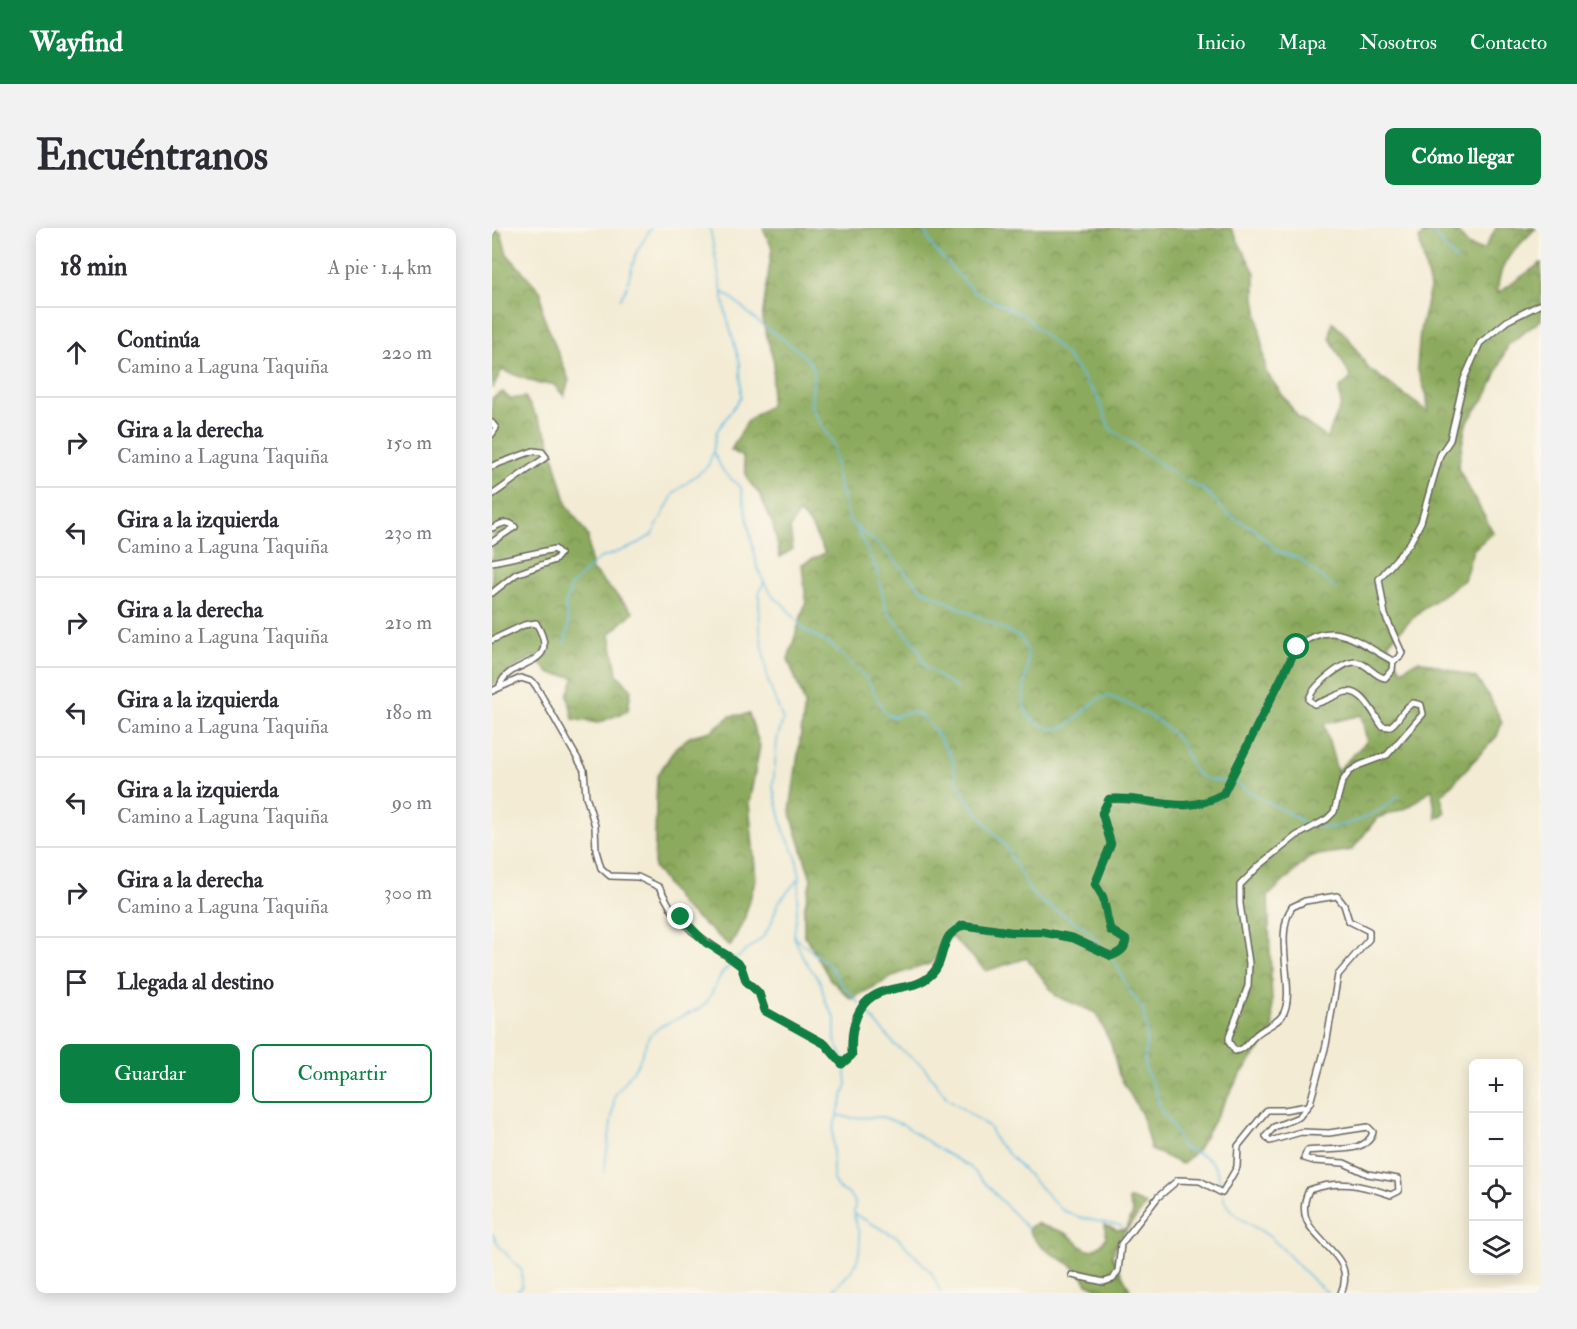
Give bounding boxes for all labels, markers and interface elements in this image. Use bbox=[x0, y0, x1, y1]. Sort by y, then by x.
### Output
text: Wayfind bbox=[30, 25, 123, 60]
text: Inicio bbox=[1196, 29, 1245, 56]
text: Mapa bbox=[1278, 29, 1326, 56]
text: Nosotros bbox=[1359, 29, 1437, 56]
text: Contacto bbox=[1470, 29, 1547, 56]
button: Cómo llegar bbox=[1385, 128, 1541, 185]
text: Encuéntranos bbox=[36, 130, 268, 182]
text: 18 min bbox=[60, 251, 127, 283]
text: A pie · 1.4 km bbox=[328, 255, 432, 280]
text: Continúa bbox=[117, 326, 200, 354]
icon: ahead bbox=[60, 336, 93, 369]
text: 220 m bbox=[382, 340, 432, 365]
text: Camino a Laguna Taquiña bbox=[117, 354, 328, 379]
text: Gira a la derecha bbox=[117, 416, 263, 444]
icon: right bbox=[60, 426, 93, 459]
text: 150 m bbox=[386, 430, 432, 455]
text: Camino a Laguna Taquiña bbox=[117, 444, 328, 469]
text: Gira a la izquierda bbox=[117, 506, 278, 534]
icon: left bbox=[60, 516, 93, 549]
text: 230 m bbox=[384, 520, 432, 545]
text: Camino a Laguna Taquiña bbox=[117, 534, 328, 559]
text: Gira a la derecha bbox=[117, 596, 263, 624]
icon: right bbox=[60, 606, 93, 639]
text: 210 m bbox=[385, 610, 432, 635]
text: Camino a Laguna Taquiña bbox=[117, 624, 328, 649]
route start bbox=[1283, 633, 1309, 659]
text: Gira a la izquierda bbox=[117, 686, 278, 714]
icon: left bbox=[60, 696, 93, 729]
text: 180 m bbox=[385, 700, 432, 725]
text: Camino a Laguna Taquiña bbox=[117, 714, 328, 739]
text: Gira a la izquierda bbox=[117, 776, 278, 804]
icon: left bbox=[60, 786, 93, 819]
text: 90 m bbox=[392, 790, 432, 815]
text: Camino a Laguna Taquiña bbox=[117, 804, 328, 829]
text: Gira a la derecha bbox=[117, 866, 263, 894]
icon: right bbox=[60, 876, 93, 909]
text: 300 m bbox=[384, 880, 432, 905]
text: Camino a Laguna Taquiña bbox=[117, 894, 328, 919]
route end bbox=[667, 903, 693, 929]
icon: arrive bbox=[60, 966, 93, 999]
text: Llegada al destino bbox=[117, 968, 274, 996]
button: Guardar bbox=[60, 1044, 240, 1103]
button: Compartir bbox=[252, 1044, 432, 1103]
map controls bbox=[1469, 1059, 1523, 1275]
button: + bbox=[1469, 1059, 1523, 1113]
button: − bbox=[1469, 1113, 1523, 1167]
button: locate bbox=[1469, 1167, 1523, 1221]
button: layers bbox=[1469, 1221, 1523, 1275]

